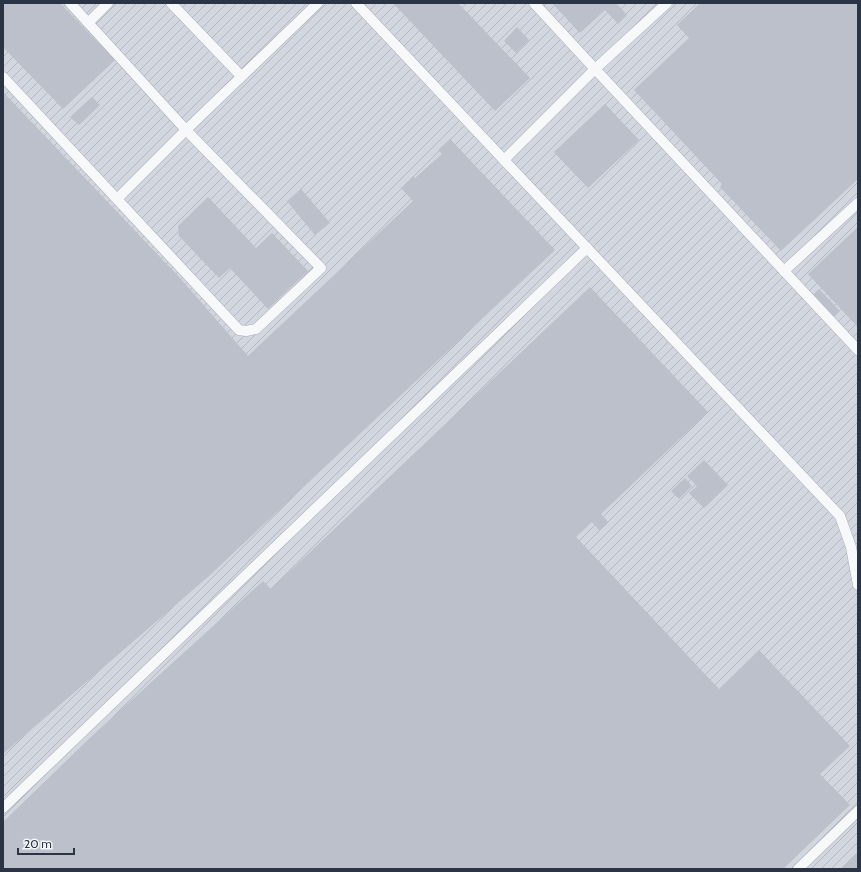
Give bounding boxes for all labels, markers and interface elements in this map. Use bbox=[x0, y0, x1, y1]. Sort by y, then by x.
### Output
scale bar bbox=[18, 830, 74, 856]
text: 20 m bbox=[24, 836, 52, 851]

